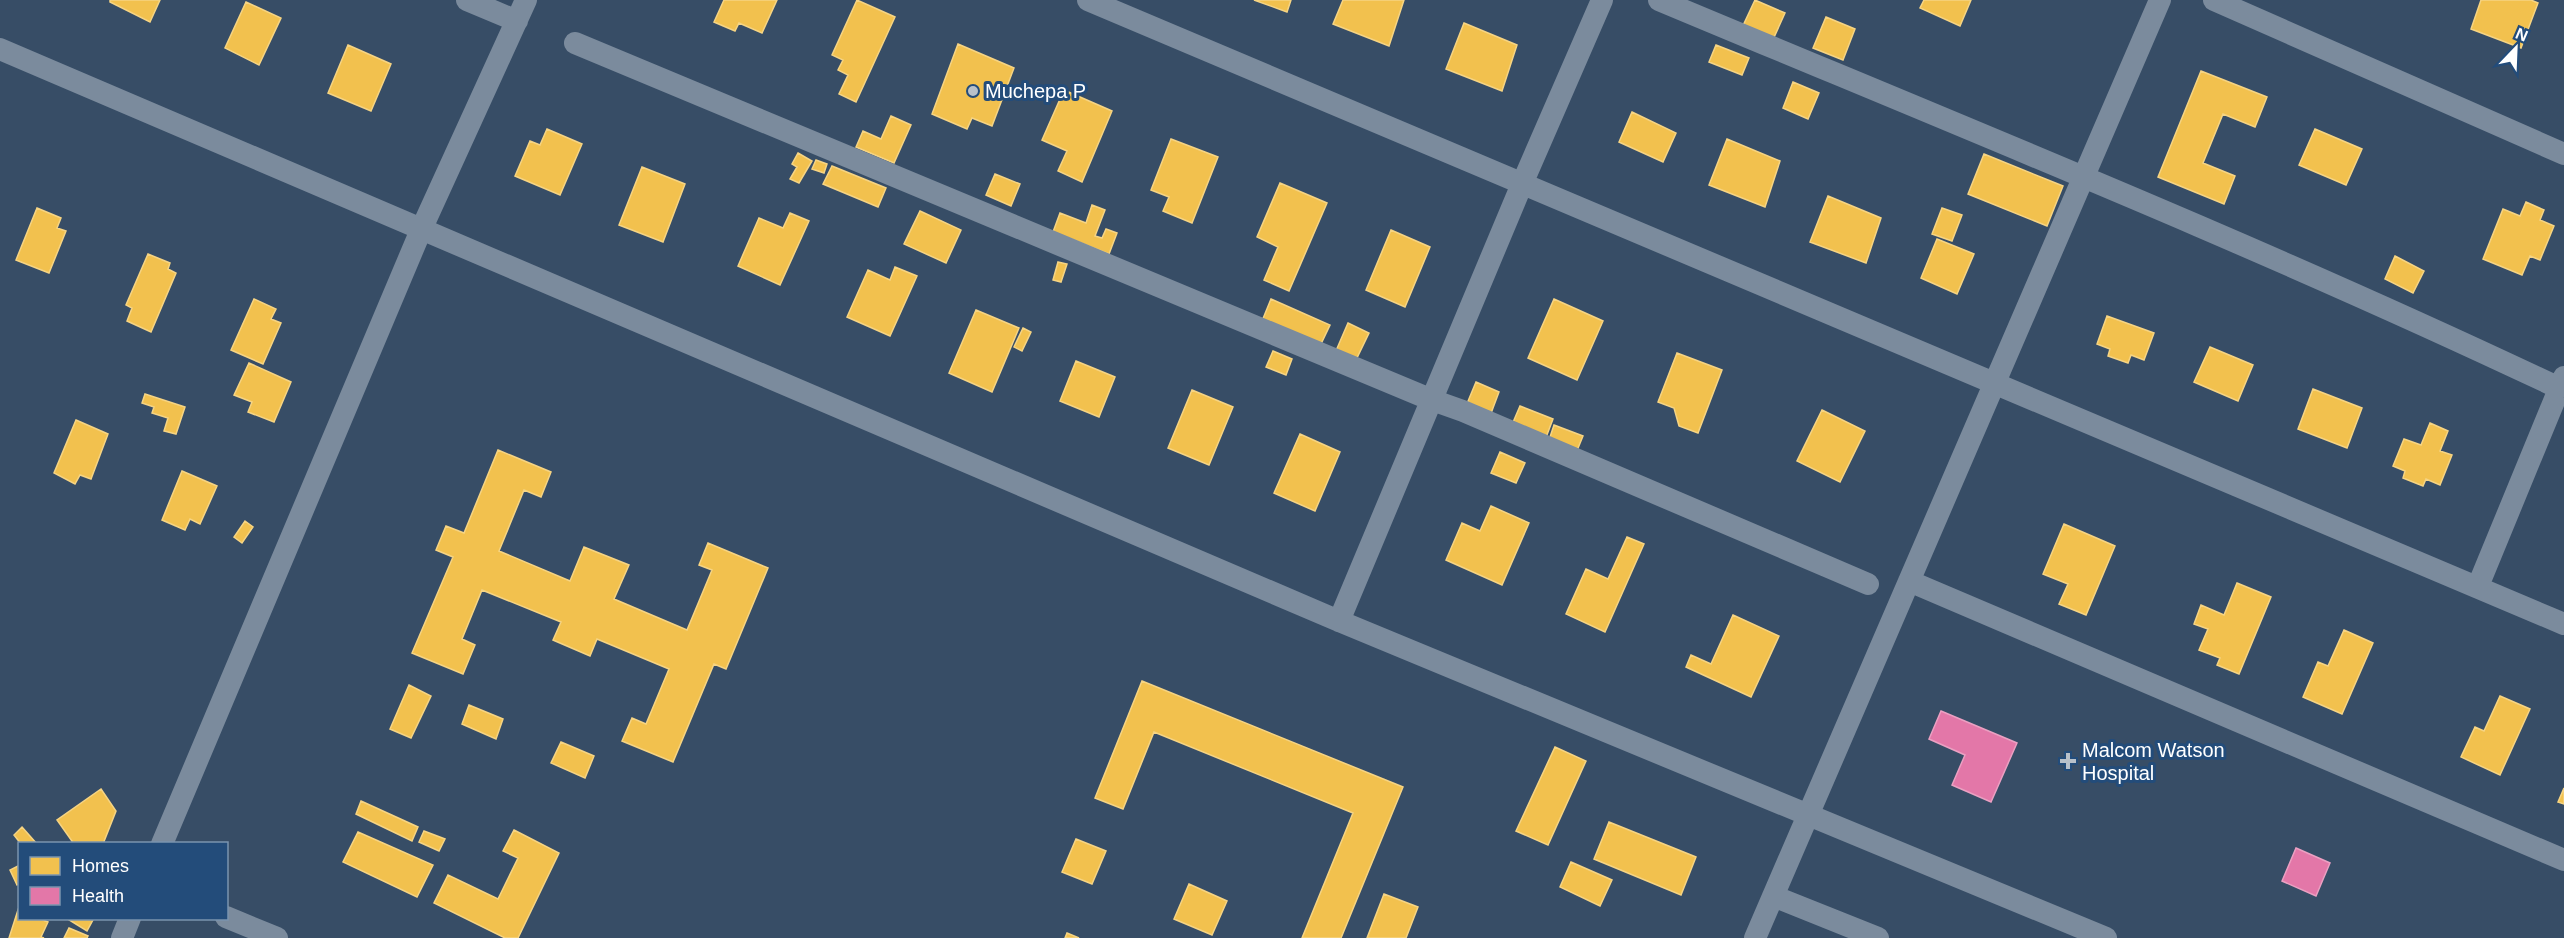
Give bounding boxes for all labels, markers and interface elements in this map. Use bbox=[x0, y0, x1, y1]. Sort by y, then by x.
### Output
north arrow bbox=[2486, 18, 2546, 78]
text: N bbox=[2513, 25, 2530, 45]
place label: Muchepa P bbox=[985, 80, 1086, 102]
marker: Muchepa P bbox=[966, 84, 980, 98]
place label: Malcom Watson Hospital bbox=[2082, 739, 2225, 784]
marker: Malcom Watson Hospital bbox=[2059, 752, 2077, 770]
legend bbox=[18, 842, 228, 920]
text: Homes bbox=[72, 856, 129, 876]
text: Health bbox=[72, 886, 124, 906]

